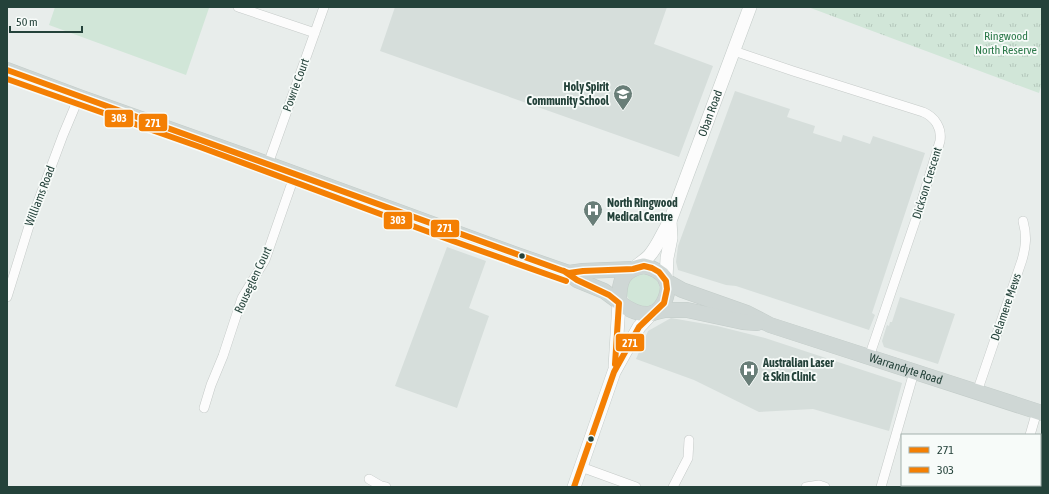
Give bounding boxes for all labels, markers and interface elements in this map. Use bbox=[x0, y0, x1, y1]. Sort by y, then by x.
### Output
scale bar bbox=[10, 8, 82, 34]
text: 50 m bbox=[16, 15, 38, 29]
park label: Ringwood North Reserve bbox=[975, 29, 1037, 57]
street label: Powrie Court bbox=[280, 56, 312, 113]
place label: Holy Spirit Community School bbox=[526, 80, 610, 108]
school or university icon: Holy Spirit Community School bbox=[612, 83, 634, 111]
street label: Oban Road bbox=[695, 88, 725, 139]
line badge: 303 bbox=[104, 109, 134, 128]
text: 303 bbox=[111, 112, 127, 124]
line badge: 271 bbox=[138, 113, 168, 132]
text: 271 bbox=[145, 117, 161, 129]
street label: Dickson Crescent bbox=[909, 145, 945, 221]
street label: Williams Road bbox=[22, 164, 58, 228]
place label: North Ringwood Medical Centre bbox=[607, 196, 678, 224]
hospital icon: North Ringwood Medical Centre bbox=[582, 199, 604, 227]
line badge: 303 bbox=[383, 211, 413, 230]
text: 303 bbox=[390, 214, 406, 226]
line badge: 271 bbox=[430, 219, 460, 238]
text: 271 bbox=[437, 222, 453, 234]
street label: Rouseglen Court bbox=[231, 244, 275, 316]
unlabelled marker bbox=[517, 251, 527, 261]
street label: Delamere Mews bbox=[988, 271, 1024, 343]
line badge: 271 bbox=[615, 333, 645, 352]
text: 271 bbox=[622, 337, 638, 349]
street label: Warrandyte Road bbox=[867, 351, 944, 387]
place label: Australian Laser & Skin Clinic bbox=[762, 356, 834, 384]
hospital icon: Australian Laser & Skin Clinic bbox=[738, 359, 760, 387]
unlabelled marker bbox=[586, 434, 596, 444]
legend bbox=[901, 434, 1041, 486]
text: 271 bbox=[937, 443, 954, 457]
text: 303 bbox=[937, 463, 954, 477]

